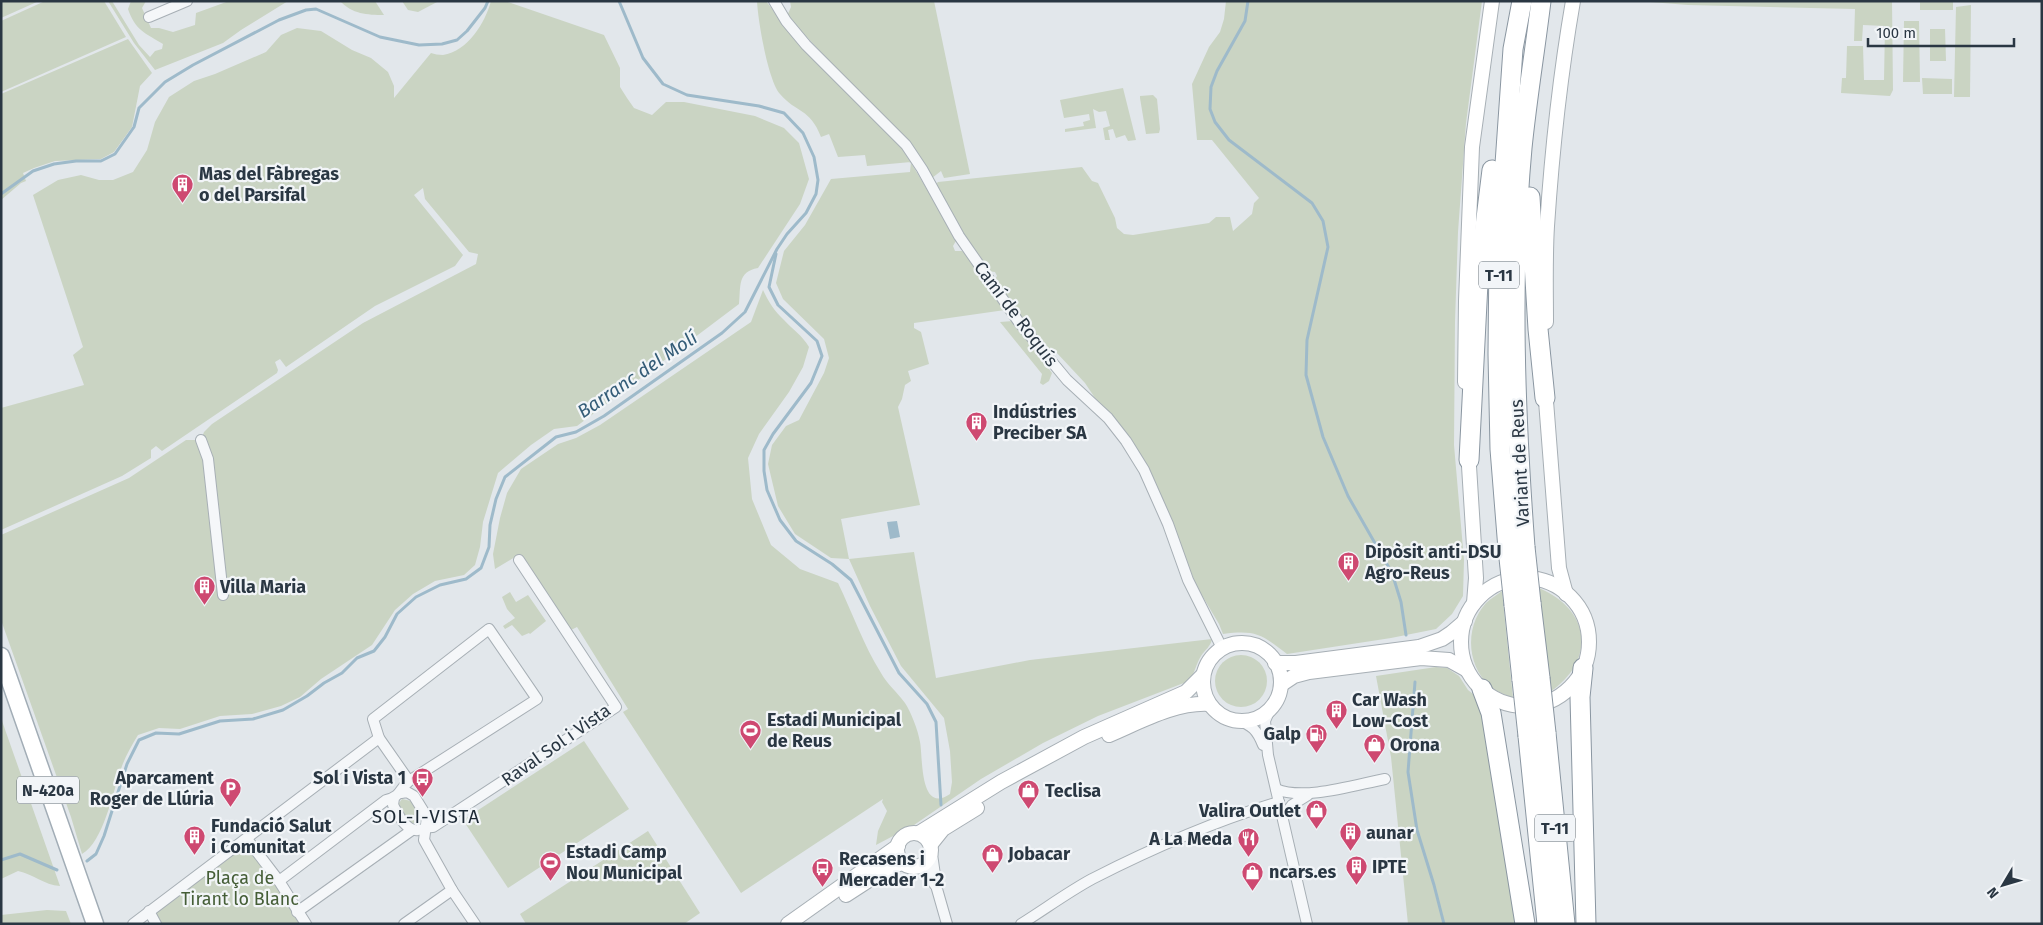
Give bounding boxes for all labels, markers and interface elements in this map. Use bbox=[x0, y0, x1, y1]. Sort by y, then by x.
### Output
scale bar bbox=[1868, 15, 2014, 47]
text: 100 m bbox=[1876, 24, 1916, 42]
place label: Mas del Fàbregas o del Parsifal bbox=[199, 163, 339, 206]
building icon: Mas del Fàbregas o del Parsifal bbox=[171, 172, 195, 203]
street label: Camí de Roquís bbox=[969, 257, 1063, 371]
road number: T-11 bbox=[1479, 262, 1519, 288]
water label: Barranc del Molí bbox=[573, 325, 703, 423]
street label: Variant de Reus bbox=[1506, 399, 1534, 527]
place label: Indústries Preciber SA bbox=[993, 401, 1087, 444]
building icon: Indústries Preciber SA bbox=[965, 410, 989, 441]
place label: Dipòsit anti-DSU Agro-Reus bbox=[1364, 541, 1501, 584]
building icon: Dipòsit anti-DSU Agro-Reus bbox=[1337, 550, 1361, 581]
building icon: Villa Maria bbox=[192, 575, 216, 606]
place label: Villa Maria bbox=[219, 576, 306, 598]
place label: Car Wash Low-Cost bbox=[1352, 689, 1429, 732]
building icon: Car Wash Low-Cost bbox=[1324, 698, 1348, 729]
street label: Raval Sol i Vista bbox=[497, 699, 615, 791]
place label: Estadi Municipal de Reus bbox=[767, 709, 902, 752]
sports icon: Estadi Municipal de Reus bbox=[739, 718, 763, 749]
fuel station icon: Galp bbox=[1305, 722, 1329, 753]
place label: Galp bbox=[1264, 723, 1301, 745]
shop icon: Orona bbox=[1362, 733, 1386, 764]
place label: Orona bbox=[1390, 734, 1440, 756]
bus stop icon: Sol i Vista 1 bbox=[410, 766, 434, 797]
place label: Aparcament Roger de Llúria bbox=[90, 767, 215, 810]
place label: Sol i Vista 1 bbox=[313, 767, 406, 789]
road number: N-420a bbox=[17, 776, 79, 804]
parking icon: Aparcament Roger de Llúria bbox=[218, 776, 242, 807]
shop icon: Teclisa bbox=[1017, 779, 1041, 810]
place label: Teclisa bbox=[1045, 780, 1101, 802]
shop icon: Valira Outlet bbox=[1305, 799, 1329, 830]
place label: Valira Outlet bbox=[1198, 800, 1302, 822]
district label: SOL-I-VISTA bbox=[372, 805, 480, 828]
road number: T-11 bbox=[1535, 814, 1575, 841]
place label: Fundació Salut i Comunitat bbox=[211, 815, 333, 858]
building icon: aunar bbox=[1338, 821, 1362, 852]
place label: aunar bbox=[1366, 822, 1414, 844]
building icon: Fundació Salut i Comunitat bbox=[183, 824, 207, 855]
restaurant icon: A La Meda bbox=[1236, 827, 1260, 858]
place label: A La Meda bbox=[1148, 828, 1232, 850]
place label: Estadi Camp Nou Municipal bbox=[566, 841, 683, 884]
shop icon: Jobacar bbox=[980, 842, 1004, 873]
place label: Jobacar bbox=[1007, 843, 1071, 865]
place label: Recasens i Mercader 1-2 bbox=[839, 848, 944, 891]
sports icon: Estadi Camp Nou Municipal bbox=[538, 850, 562, 881]
building icon: IPTE bbox=[1344, 855, 1368, 886]
place label: IPTE bbox=[1372, 856, 1407, 878]
bus stop icon: Recasens i Mercader 1-2 bbox=[811, 857, 835, 888]
shop icon: ncars.es bbox=[1241, 860, 1265, 891]
north arrow bbox=[1978, 860, 2028, 910]
place label: ncars.es bbox=[1269, 861, 1336, 883]
park label: Plaça de Tirant lo Blanc bbox=[181, 867, 299, 910]
text: N bbox=[1984, 884, 2003, 902]

